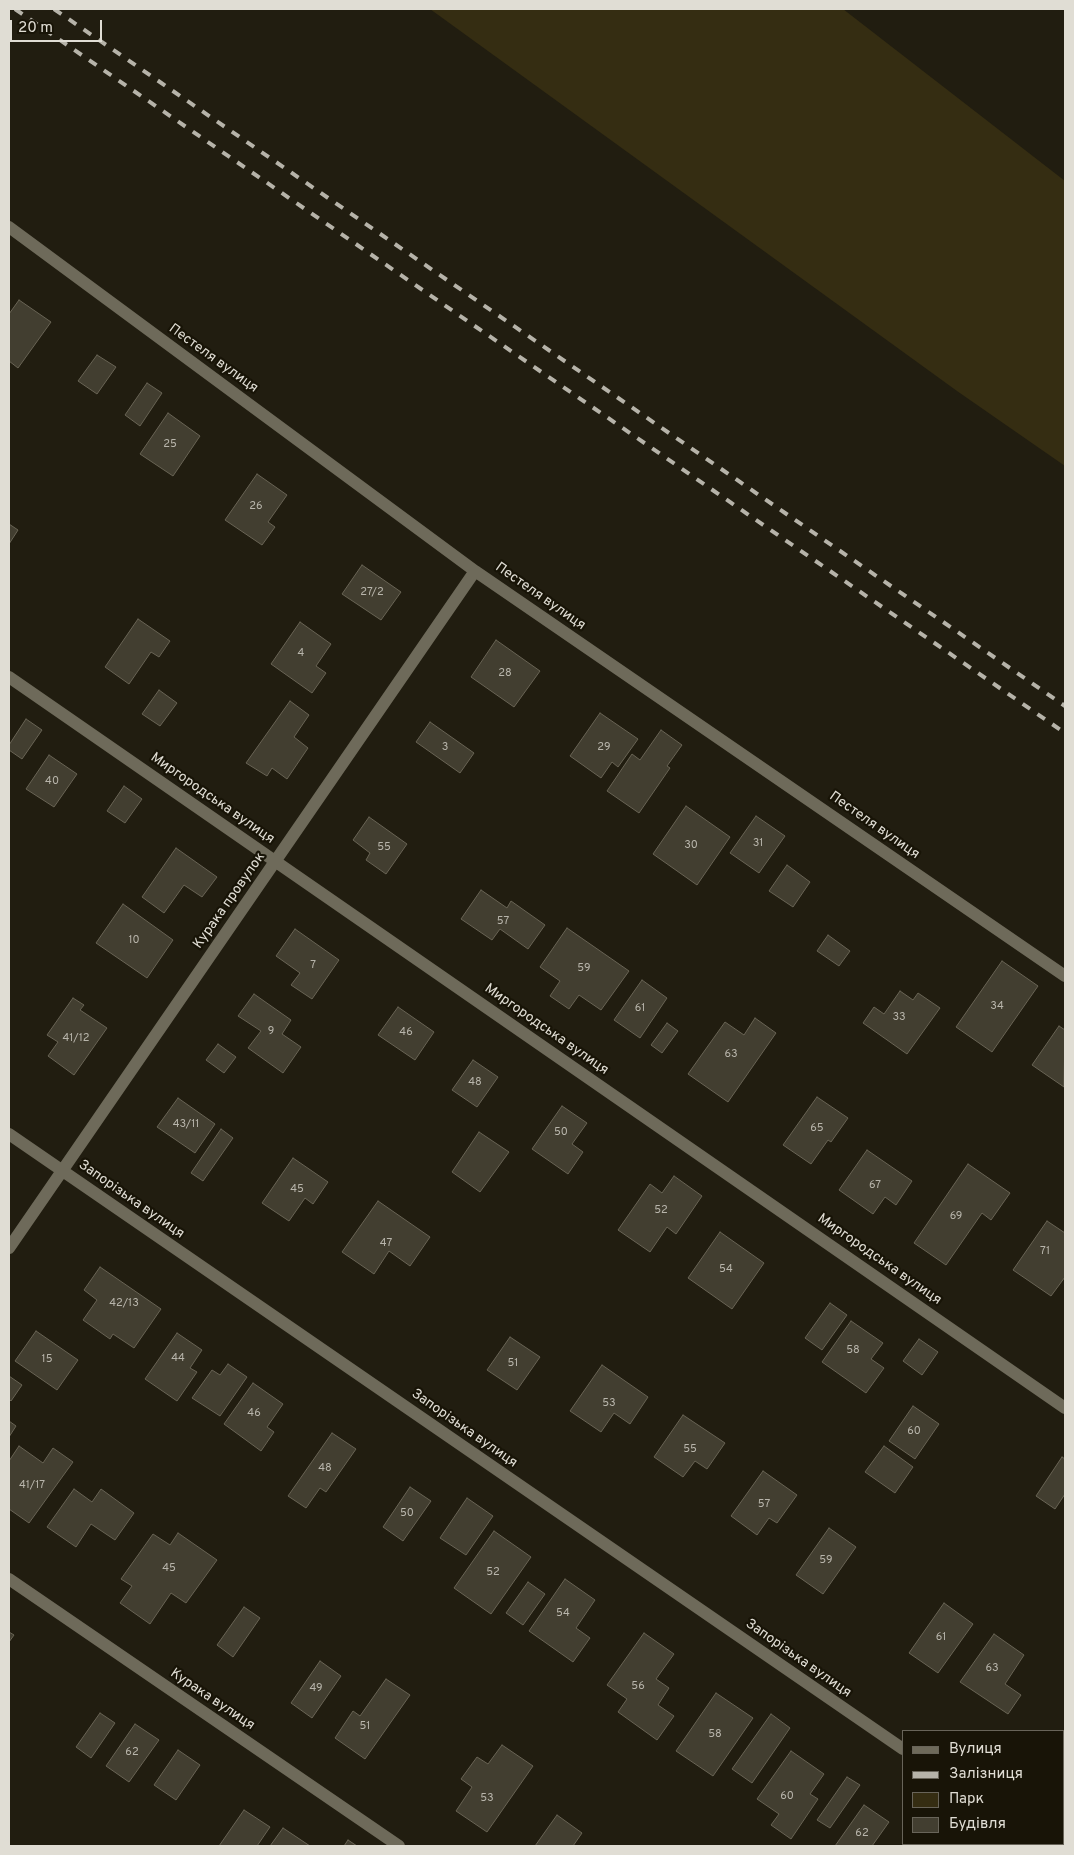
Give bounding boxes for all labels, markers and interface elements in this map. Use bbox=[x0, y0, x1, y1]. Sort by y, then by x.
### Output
scale bar bbox=[12, 10, 105, 42]
text: 20 m bbox=[18, 19, 53, 38]
street label: Пестеля вулиця bbox=[165, 321, 261, 397]
house number: 25 bbox=[163, 438, 177, 452]
house number: 26 bbox=[249, 500, 263, 514]
street label: Пестеля вулиця bbox=[492, 560, 588, 634]
house number: 27/2 bbox=[360, 586, 384, 600]
house number: 4 bbox=[298, 647, 304, 661]
house number: 28 bbox=[498, 667, 512, 681]
house number: 3 bbox=[442, 741, 448, 755]
house number: 29 bbox=[597, 741, 611, 755]
street label: Миргородська вулиця bbox=[147, 750, 277, 848]
house number: 40 bbox=[45, 775, 59, 789]
street label: Пестеля вулиця bbox=[826, 789, 922, 863]
house number: 31 bbox=[753, 837, 763, 851]
house number: 30 bbox=[684, 839, 698, 853]
house number: 55 bbox=[377, 841, 391, 855]
street label: Курака провулок bbox=[190, 850, 270, 952]
house number: 57 bbox=[497, 915, 509, 929]
house number: 10 bbox=[128, 934, 140, 948]
house number: 7 bbox=[310, 959, 316, 973]
house number: 59 bbox=[577, 962, 591, 976]
street label: Миргородська вулиця bbox=[481, 981, 611, 1079]
house number: 34 bbox=[990, 1000, 1004, 1014]
house number: 61 bbox=[635, 1002, 645, 1016]
house number: 33 bbox=[892, 1011, 906, 1025]
house number: 9 bbox=[268, 1025, 274, 1039]
house number: 46 bbox=[399, 1026, 413, 1040]
house number: 41/12 bbox=[62, 1032, 90, 1046]
house number: 63 bbox=[724, 1048, 738, 1062]
house number: 48 bbox=[468, 1076, 482, 1090]
house number: 43/11 bbox=[173, 1118, 199, 1132]
house number: 65 bbox=[810, 1122, 824, 1136]
house number: 50 bbox=[554, 1126, 568, 1140]
street label: Запорізька вулиця bbox=[75, 1157, 187, 1243]
house number: 67 bbox=[869, 1179, 881, 1193]
house number: 45 bbox=[290, 1183, 304, 1197]
house number: 52 bbox=[654, 1204, 668, 1218]
house number: 69 bbox=[950, 1210, 962, 1224]
street label: Миргородська вулиця bbox=[814, 1211, 944, 1309]
house number: 47 bbox=[380, 1237, 392, 1251]
house number: 71 bbox=[1040, 1245, 1050, 1259]
house number: 54 bbox=[719, 1263, 733, 1277]
house number: 42/13 bbox=[109, 1297, 139, 1311]
house number: 58 bbox=[846, 1344, 860, 1358]
house number: 44 bbox=[171, 1352, 185, 1366]
house number: 15 bbox=[42, 1353, 52, 1367]
house number: 51 bbox=[508, 1357, 518, 1371]
street label: Запорізька вулиця bbox=[408, 1386, 520, 1472]
house number: 53 bbox=[602, 1397, 616, 1411]
house number: 46 bbox=[247, 1407, 261, 1421]
house number: 60 bbox=[907, 1425, 921, 1439]
house number: 55 bbox=[683, 1443, 697, 1457]
house number: 48 bbox=[318, 1462, 332, 1476]
house number: 41/17 bbox=[19, 1479, 45, 1493]
house number: 57 bbox=[758, 1498, 770, 1512]
house number: 50 bbox=[400, 1507, 414, 1521]
house number: 59 bbox=[819, 1554, 833, 1568]
house number: 45 bbox=[162, 1562, 176, 1576]
house number: 52 bbox=[486, 1566, 500, 1580]
house number: 54 bbox=[556, 1607, 570, 1621]
street label: Запорізька вулиця bbox=[742, 1616, 854, 1702]
house number: 61 bbox=[936, 1631, 946, 1645]
house number: 63 bbox=[985, 1662, 999, 1676]
street label: Курака вулиця bbox=[166, 1665, 258, 1735]
house number: 56 bbox=[631, 1680, 645, 1694]
house number: 49 bbox=[309, 1682, 323, 1696]
house number: 51 bbox=[360, 1720, 370, 1734]
house number: 58 bbox=[708, 1728, 722, 1742]
legend bbox=[902, 1730, 1064, 1845]
text: Вулиця bbox=[949, 1740, 1002, 1759]
house number: 62 bbox=[125, 1746, 139, 1760]
text: Залізниця bbox=[949, 1765, 1023, 1784]
house number: 60 bbox=[780, 1790, 794, 1804]
text: Парк bbox=[949, 1790, 984, 1809]
house number: 53 bbox=[480, 1792, 494, 1806]
text: Будівля bbox=[949, 1815, 1006, 1834]
house number: 62 bbox=[855, 1827, 869, 1841]

